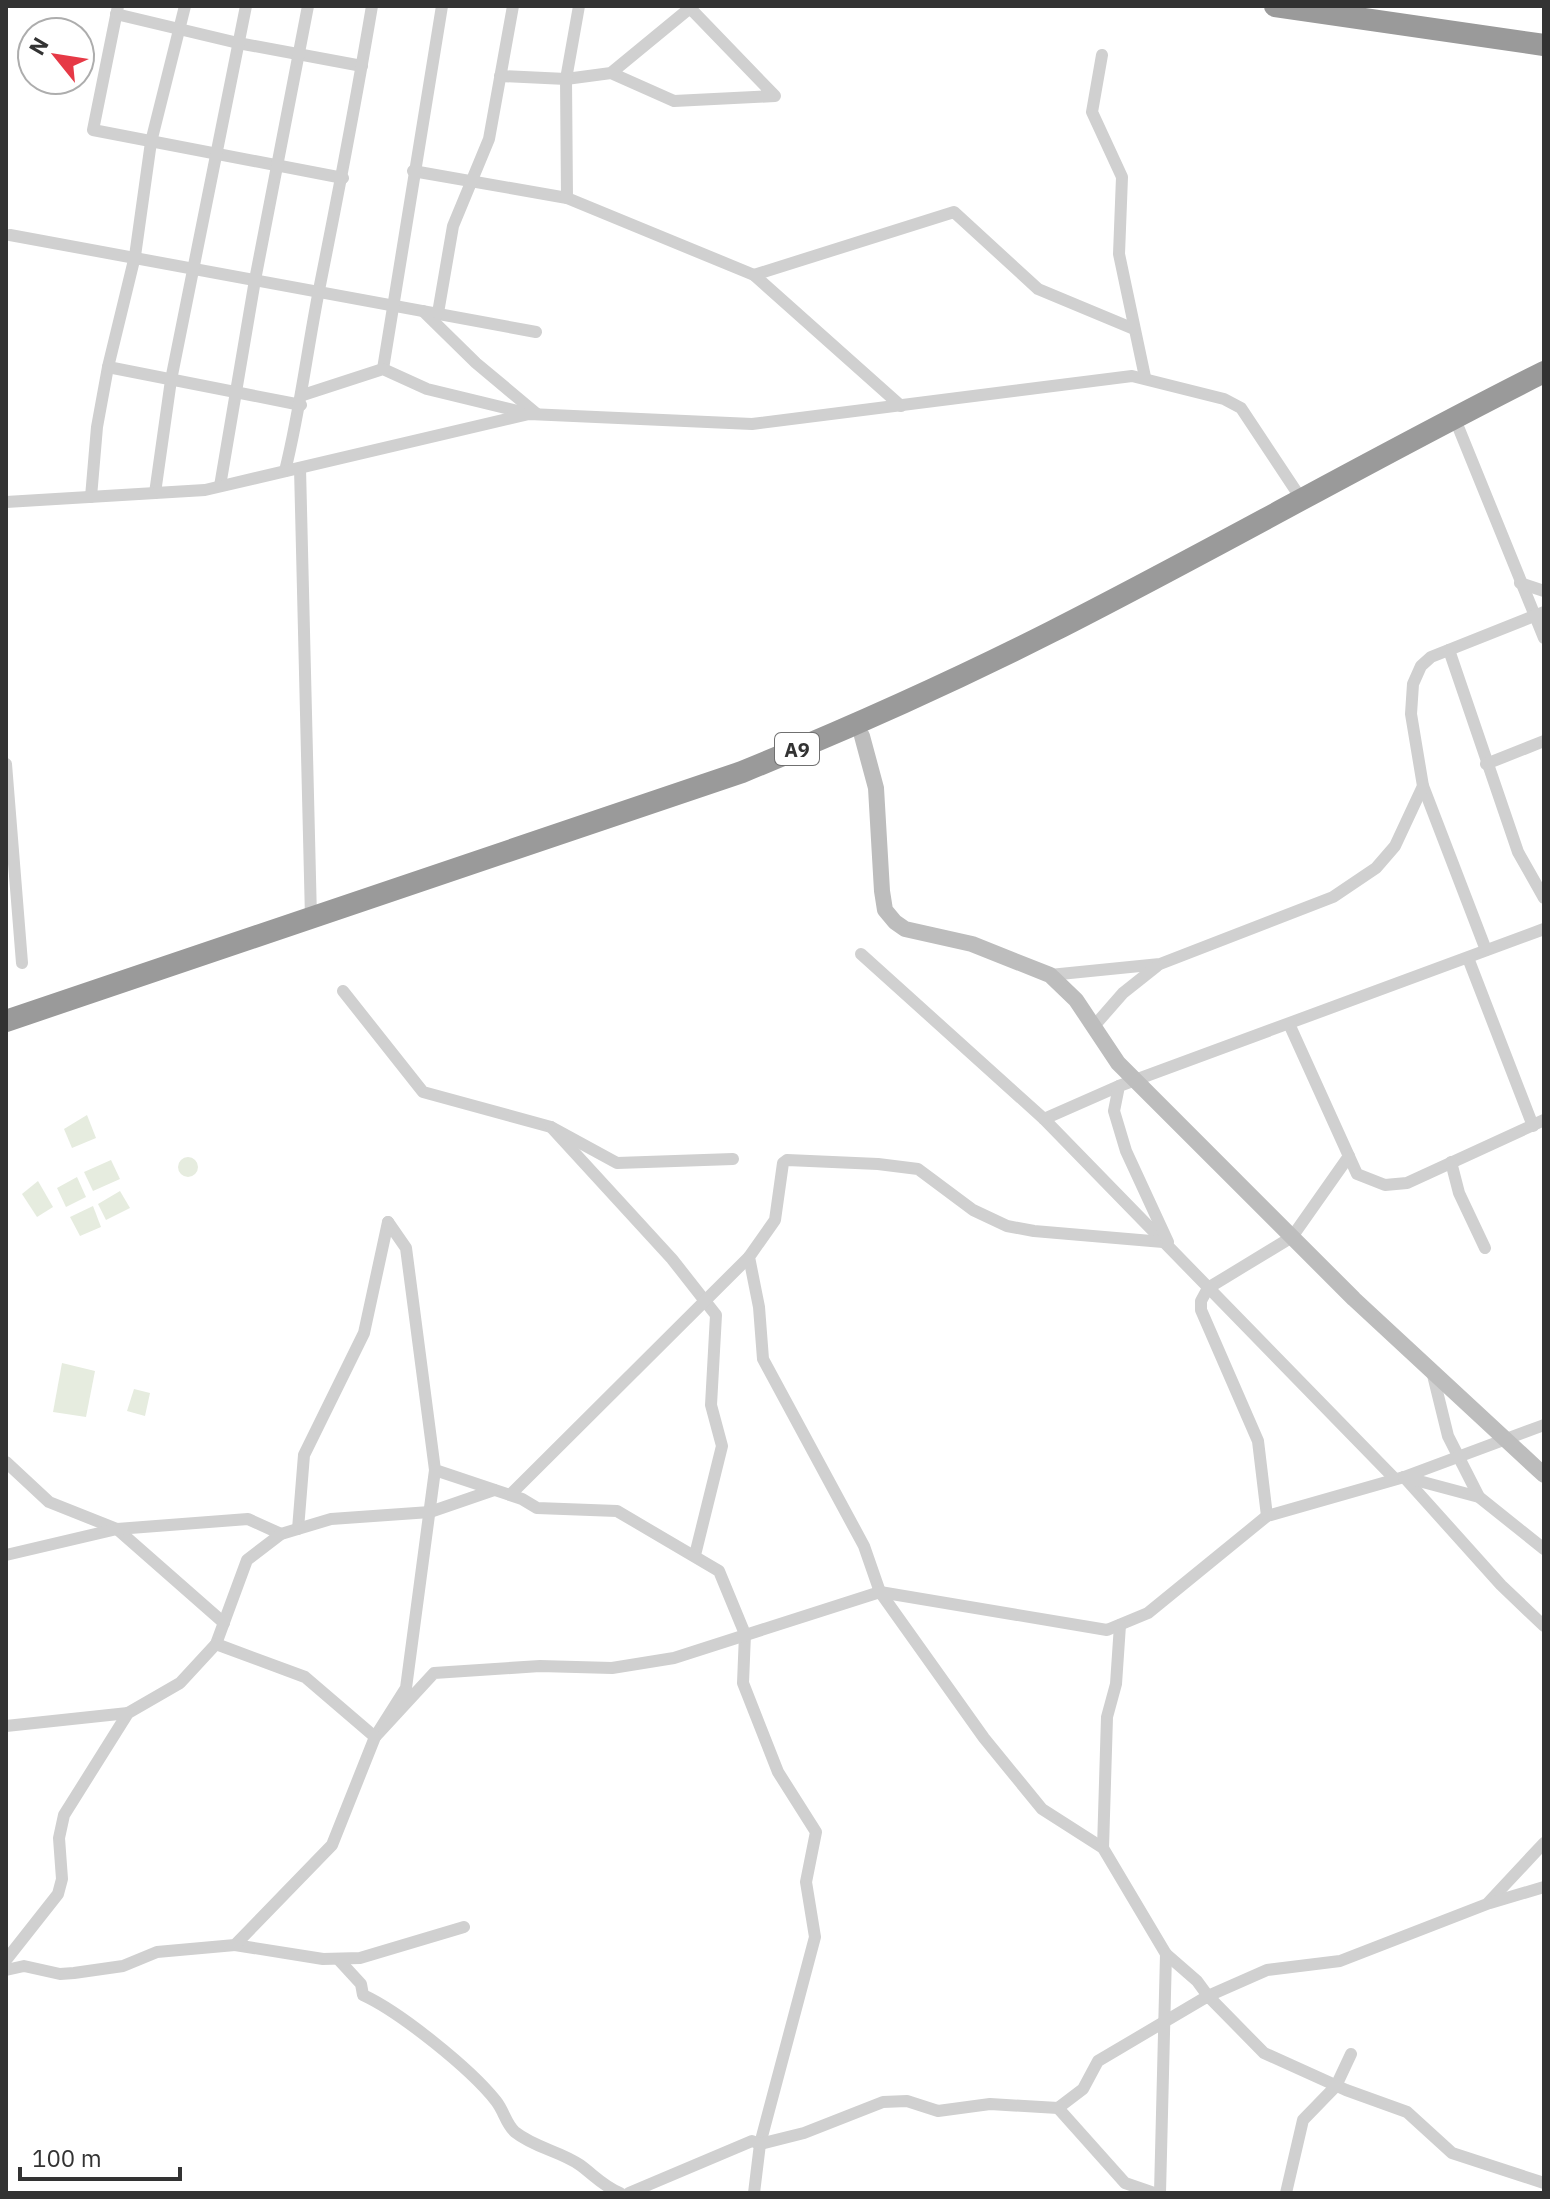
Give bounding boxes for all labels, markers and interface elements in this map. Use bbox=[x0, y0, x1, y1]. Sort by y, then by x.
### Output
north arrow bbox=[16, 16, 96, 96]
text: N bbox=[22, 32, 55, 60]
road number: A9 bbox=[775, 733, 819, 765]
scale bar bbox=[20, 2131, 180, 2181]
text: 100 m bbox=[32, 2142, 102, 2174]

